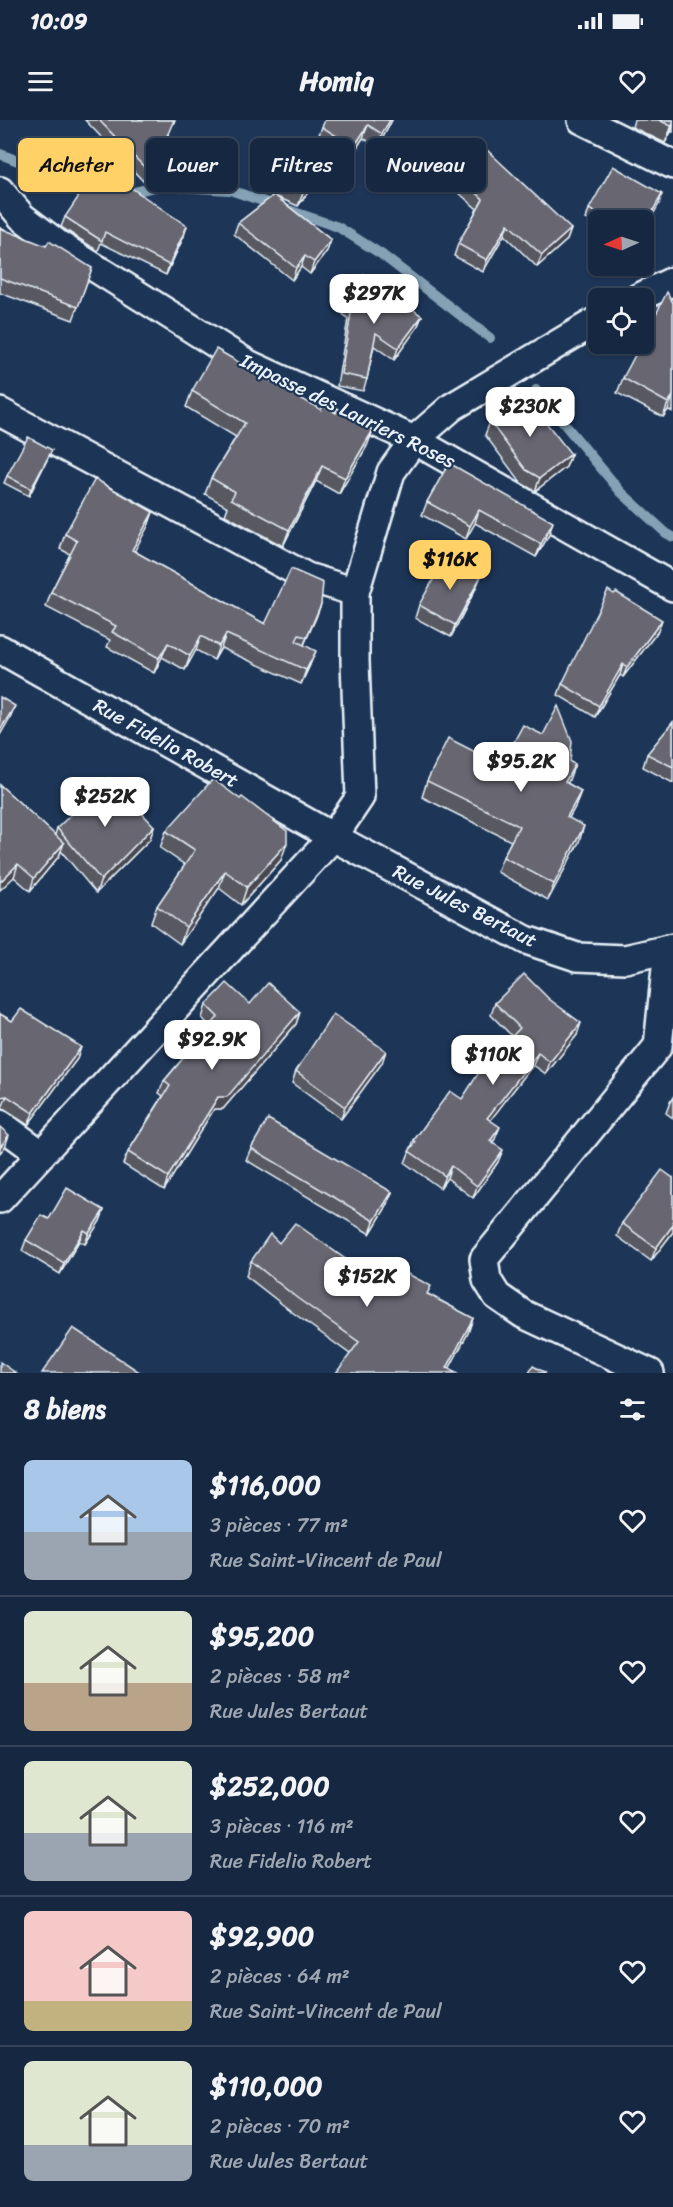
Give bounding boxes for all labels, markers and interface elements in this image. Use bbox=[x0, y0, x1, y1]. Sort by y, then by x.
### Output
text: 10:09 bbox=[30, 2, 87, 41]
text: Homiq bbox=[299, 57, 374, 105]
icon: menu bbox=[24, 65, 57, 98]
icon: heart bbox=[616, 65, 649, 98]
chip: Acheter bbox=[18, 138, 134, 192]
chip: Louer bbox=[146, 138, 238, 192]
chip: Filtres bbox=[250, 138, 354, 192]
chip: Nouveau bbox=[366, 138, 486, 192]
north arrow bbox=[588, 210, 654, 276]
map controls bbox=[588, 210, 654, 354]
pin: $297K bbox=[332, 274, 416, 325]
text: $297K bbox=[344, 276, 404, 311]
button: locate bbox=[588, 288, 654, 354]
street label: Impasse des Lauriers Roses bbox=[233, 343, 463, 479]
pin: $230K bbox=[488, 387, 572, 438]
text: $230K bbox=[500, 389, 560, 424]
pin: $116K bbox=[408, 540, 492, 591]
text: $116K bbox=[423, 542, 477, 577]
street label: Rue Fidelio Robert bbox=[87, 688, 246, 798]
pin: $95.2K bbox=[472, 742, 570, 793]
text: $95.2K bbox=[487, 744, 555, 779]
pin: $252K bbox=[63, 777, 147, 828]
text: $252K bbox=[75, 779, 135, 814]
street label: Rue Jules Bertaut bbox=[386, 854, 544, 958]
pin: $92.9K bbox=[163, 1020, 261, 1071]
text: $92.9K bbox=[178, 1022, 246, 1057]
pin: $110K bbox=[451, 1035, 535, 1086]
text: $110K bbox=[465, 1037, 521, 1072]
pin: $152K bbox=[325, 1257, 409, 1308]
text: $152K bbox=[338, 1259, 396, 1294]
text: 8 biens bbox=[24, 1386, 106, 1432]
icon: filters bbox=[616, 1393, 649, 1426]
text: $116,000 bbox=[210, 1462, 321, 1508]
icon: home bbox=[72, 1484, 144, 1556]
icon: heart bbox=[616, 1504, 649, 1537]
text: 3 pièces · 77 m² bbox=[210, 1508, 348, 1543]
text: Rue Saint-Vincent de Paul bbox=[210, 1543, 442, 1578]
text: $95,200 bbox=[210, 1613, 314, 1659]
icon: home bbox=[72, 1635, 144, 1707]
icon: heart bbox=[616, 1655, 649, 1688]
text: 2 pièces · 58 m² bbox=[210, 1659, 350, 1694]
text: Rue Jules Bertaut bbox=[210, 1694, 368, 1729]
text: $252,000 bbox=[210, 1763, 330, 1809]
icon: home bbox=[72, 1785, 144, 1857]
icon: heart bbox=[616, 1805, 649, 1838]
text: 3 pièces · 116 m² bbox=[210, 1809, 354, 1844]
text: Rue Fidelio Robert bbox=[210, 1844, 372, 1879]
text: $92,900 bbox=[210, 1913, 314, 1959]
icon: home bbox=[72, 1935, 144, 2007]
icon: heart bbox=[616, 1955, 649, 1988]
text: 2 pièces · 64 m² bbox=[210, 1959, 350, 1994]
text: Rue Saint-Vincent de Paul bbox=[210, 1994, 442, 2029]
text: $110,000 bbox=[210, 2063, 323, 2109]
icon: home bbox=[72, 2085, 144, 2157]
icon: heart bbox=[616, 2105, 649, 2138]
text: 2 pièces · 70 m² bbox=[210, 2109, 350, 2144]
text: Rue Jules Bertaut bbox=[210, 2144, 368, 2179]

